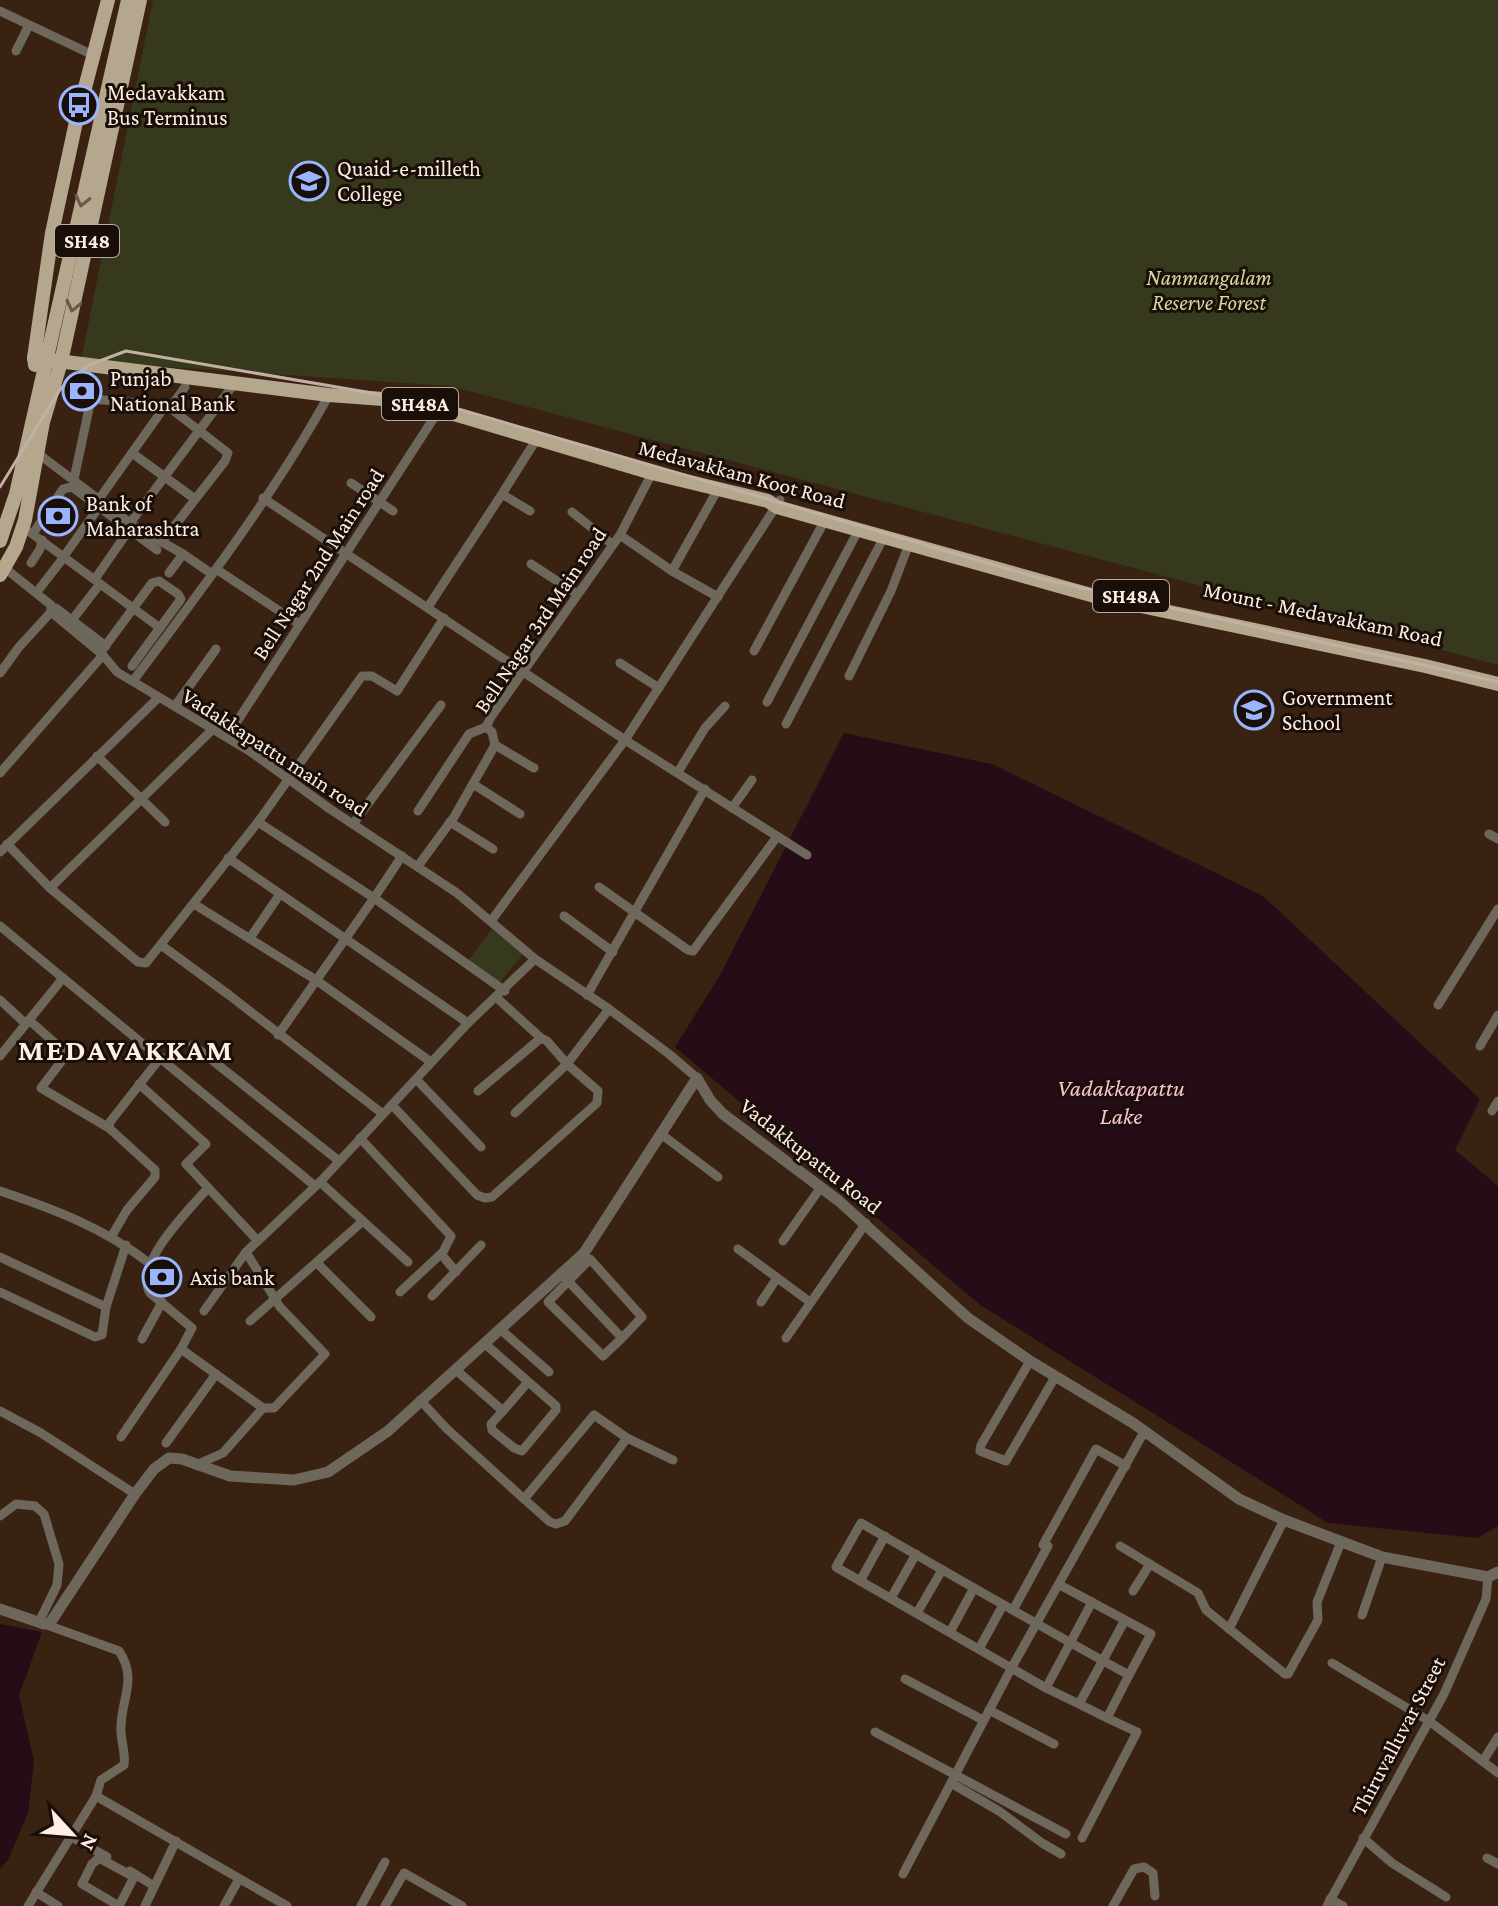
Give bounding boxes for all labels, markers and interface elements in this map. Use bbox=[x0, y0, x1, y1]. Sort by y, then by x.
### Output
place label: Medavakkam Bus Terminus bbox=[107, 80, 228, 130]
bus stop icon: Medavakkam Bus Terminus bbox=[58, 84, 100, 126]
place label: Quaid-e-milleth College bbox=[337, 156, 481, 206]
school or university icon: Quaid-e-milleth College bbox=[288, 160, 330, 202]
one-way arrow bbox=[74, 193, 91, 207]
road number: SH48 bbox=[55, 225, 119, 257]
park label: Nanmangalam Reserve Forest bbox=[1146, 265, 1272, 315]
one-way arrow bbox=[65, 299, 82, 312]
place label: Punjab National Bank bbox=[110, 366, 235, 416]
bank icon: Punjab National Bank bbox=[61, 370, 103, 412]
road number: SH48A bbox=[382, 388, 458, 420]
street label: Medavakkam Koot Road bbox=[636, 434, 848, 514]
street label: Bell Nagar 2nd Main road bbox=[247, 463, 389, 664]
place label: Bank of Maharashtra bbox=[86, 491, 199, 541]
bank icon: Bank of Maharashtra bbox=[37, 495, 79, 537]
street label: Bell Nagar 3rd Main road bbox=[469, 522, 612, 717]
street label: Mount - Medavakkam Road bbox=[1201, 576, 1445, 652]
road number: SH48A bbox=[1093, 580, 1169, 612]
street label: Vadakkapattu main road bbox=[178, 683, 373, 822]
place label: Government School bbox=[1282, 685, 1393, 735]
school or university icon: Government School bbox=[1233, 689, 1275, 731]
district label: MEDAVAKKAM bbox=[18, 1033, 234, 1066]
water label: Vadakkapattu Lake bbox=[1057, 1074, 1185, 1129]
street label: Vadakkupattu Road bbox=[735, 1093, 887, 1219]
bank icon: Axis bank bbox=[141, 1256, 183, 1298]
place label: Axis bank bbox=[190, 1265, 275, 1290]
street label: Thiruvalluvar Street bbox=[1346, 1652, 1451, 1820]
north arrow bbox=[32, 1794, 112, 1874]
text: N bbox=[75, 1830, 104, 1855]

